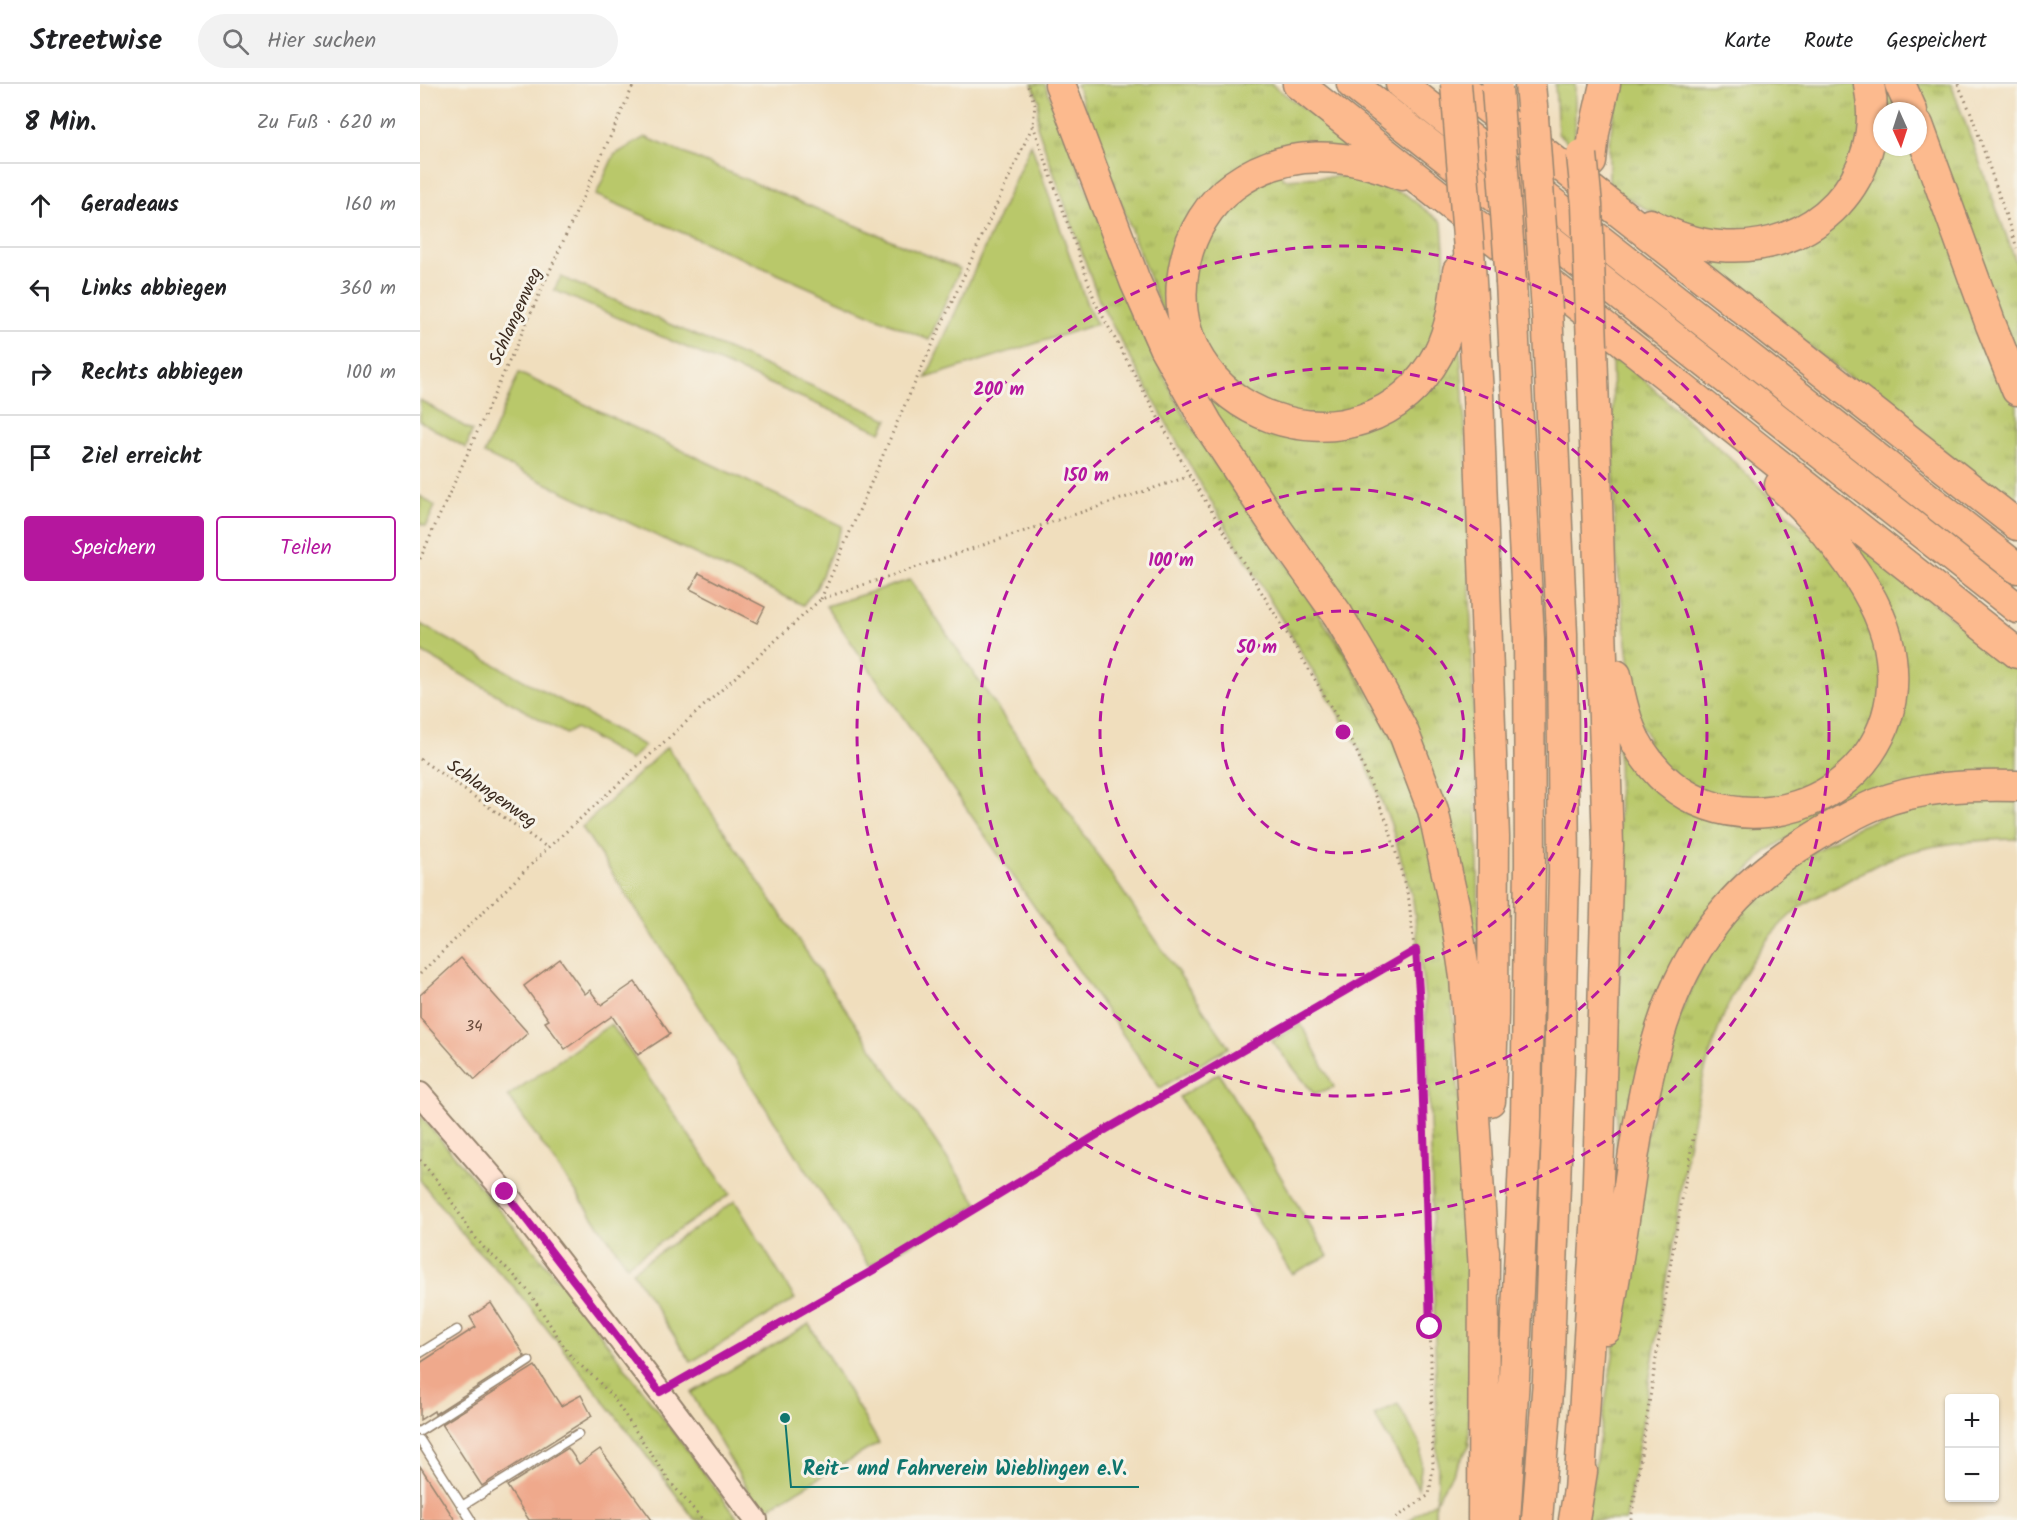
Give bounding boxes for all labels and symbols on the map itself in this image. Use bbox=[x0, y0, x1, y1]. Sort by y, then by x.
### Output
north arrow bbox=[1873, 102, 1927, 156]
street label: Schlangenweg bbox=[482, 263, 551, 370]
text: 200 m bbox=[974, 376, 1025, 405]
text: 150 m bbox=[1063, 462, 1109, 491]
text: 100 m bbox=[1148, 547, 1194, 576]
text: 50 m bbox=[1236, 634, 1277, 663]
centre of rings bbox=[1333, 722, 1353, 742]
street label: Schlangenweg bbox=[440, 752, 542, 836]
house number: 34 bbox=[466, 1015, 482, 1039]
route end bbox=[491, 1178, 517, 1204]
route start bbox=[1416, 1313, 1442, 1339]
callout: Reit- und Fahrverein Wieblingen e.V. bbox=[791, 1449, 1139, 1487]
text: Reit- und Fahrverein Wieblingen e.V. bbox=[803, 1454, 1127, 1486]

